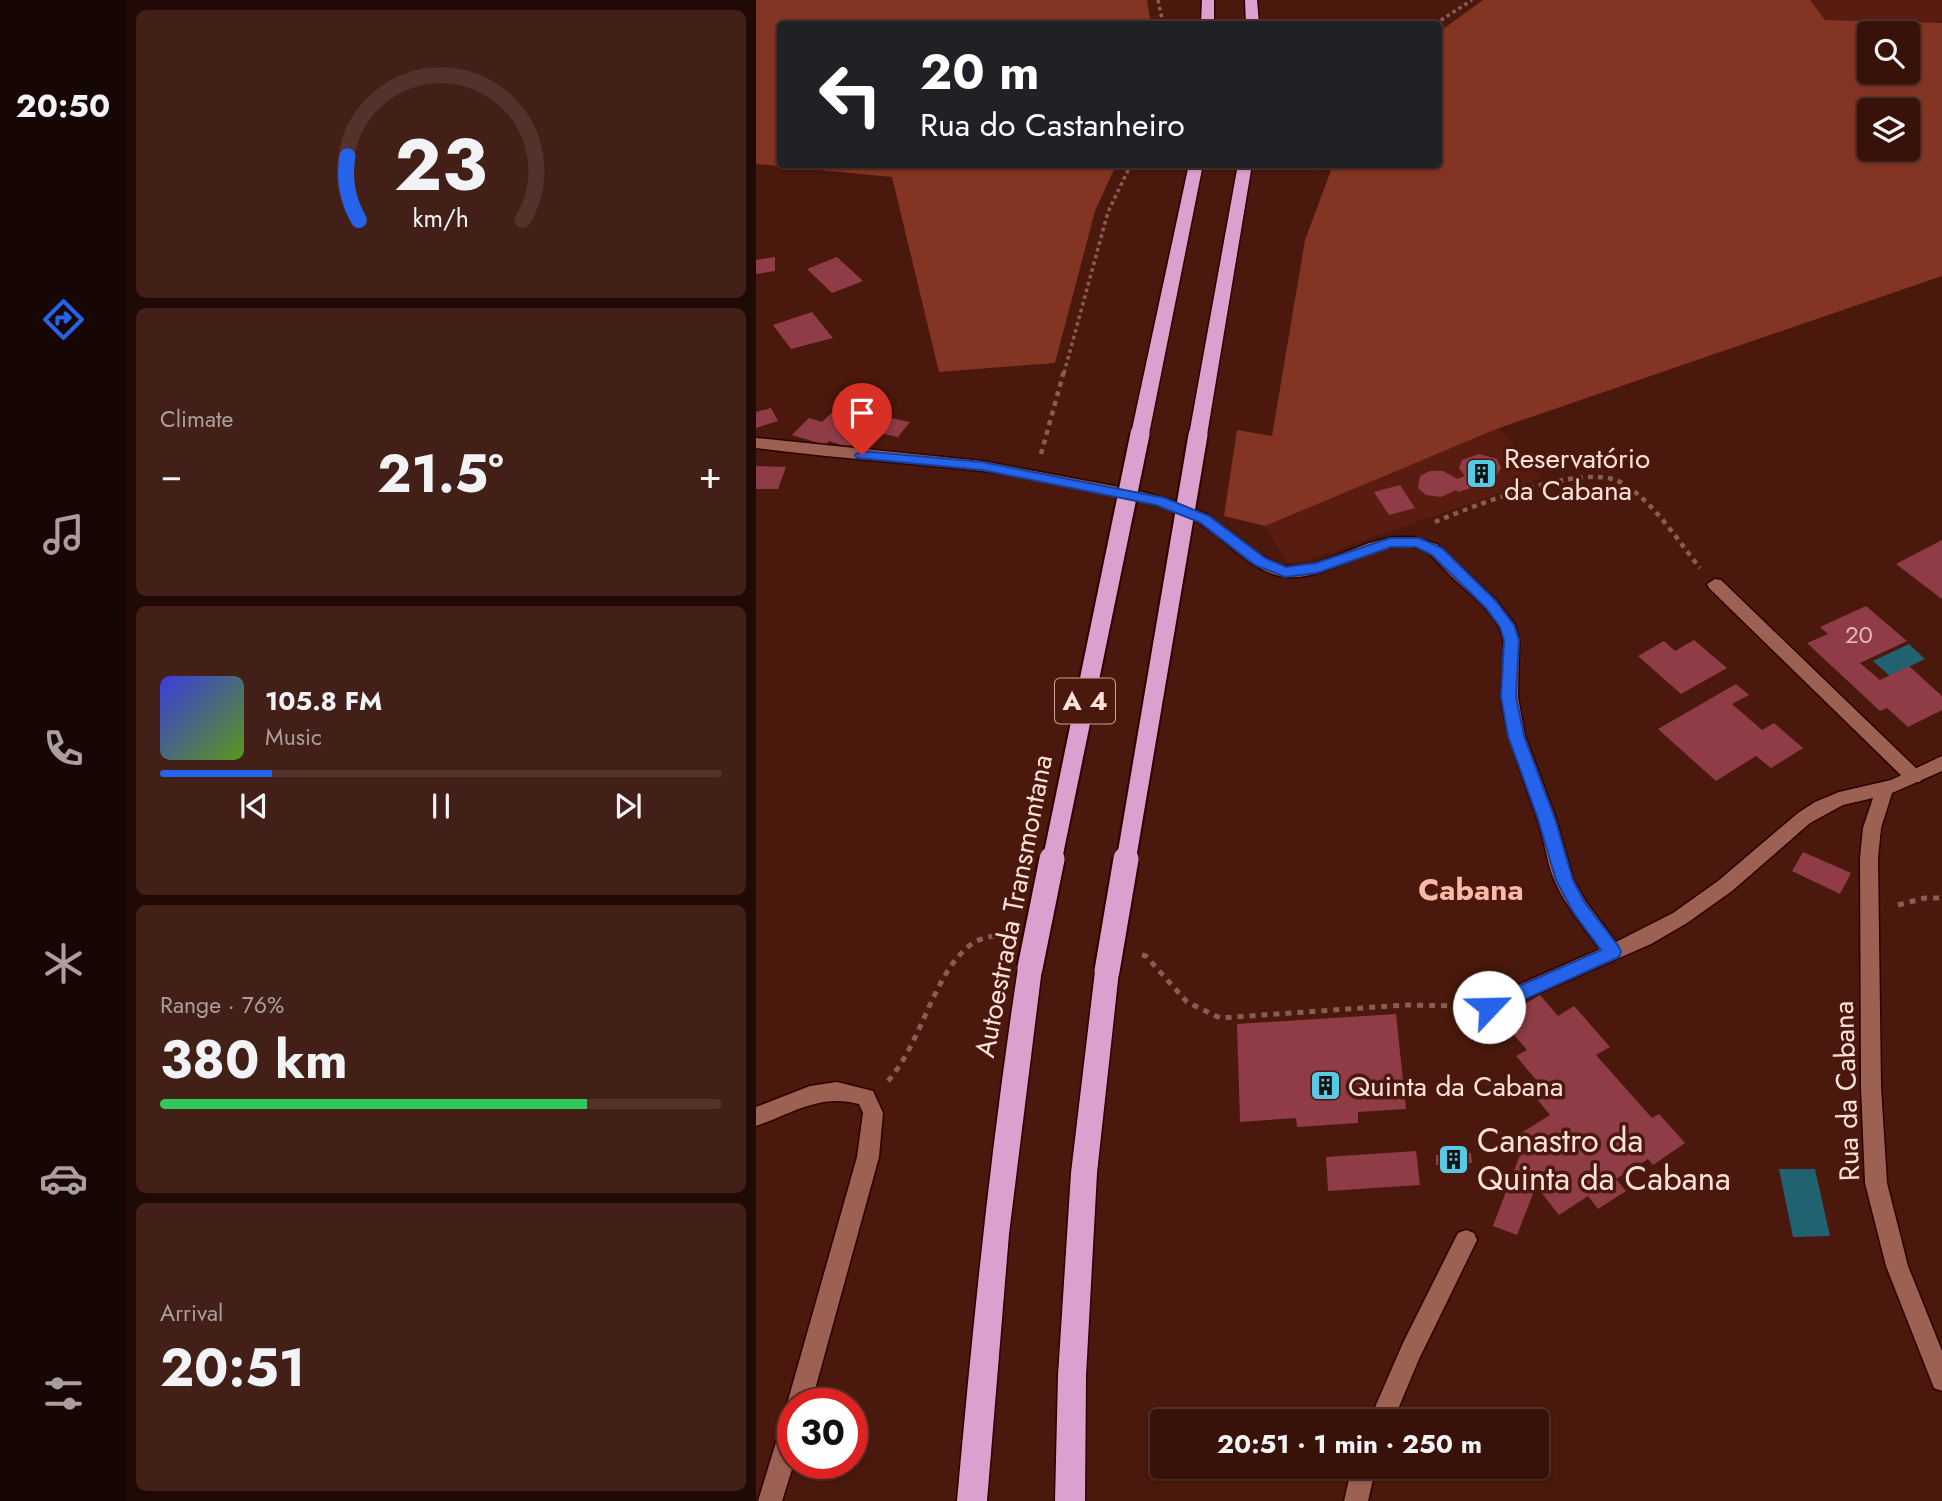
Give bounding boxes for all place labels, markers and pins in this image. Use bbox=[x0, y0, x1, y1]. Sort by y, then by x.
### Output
pin bbox=[832, 383, 892, 455]
place label: Reservatório da Cabana bbox=[1504, 438, 1650, 511]
building icon: Reservatório da Cabana bbox=[1464, 457, 1498, 491]
place label: Quinta da Cabana bbox=[1348, 1066, 1563, 1107]
building icon: Quinta da Cabana bbox=[1308, 1069, 1342, 1103]
place label: Canastro da Quinta da Cabana bbox=[1477, 1117, 1731, 1202]
building icon: Canastro da Quinta da Cabana bbox=[1437, 1142, 1471, 1176]

